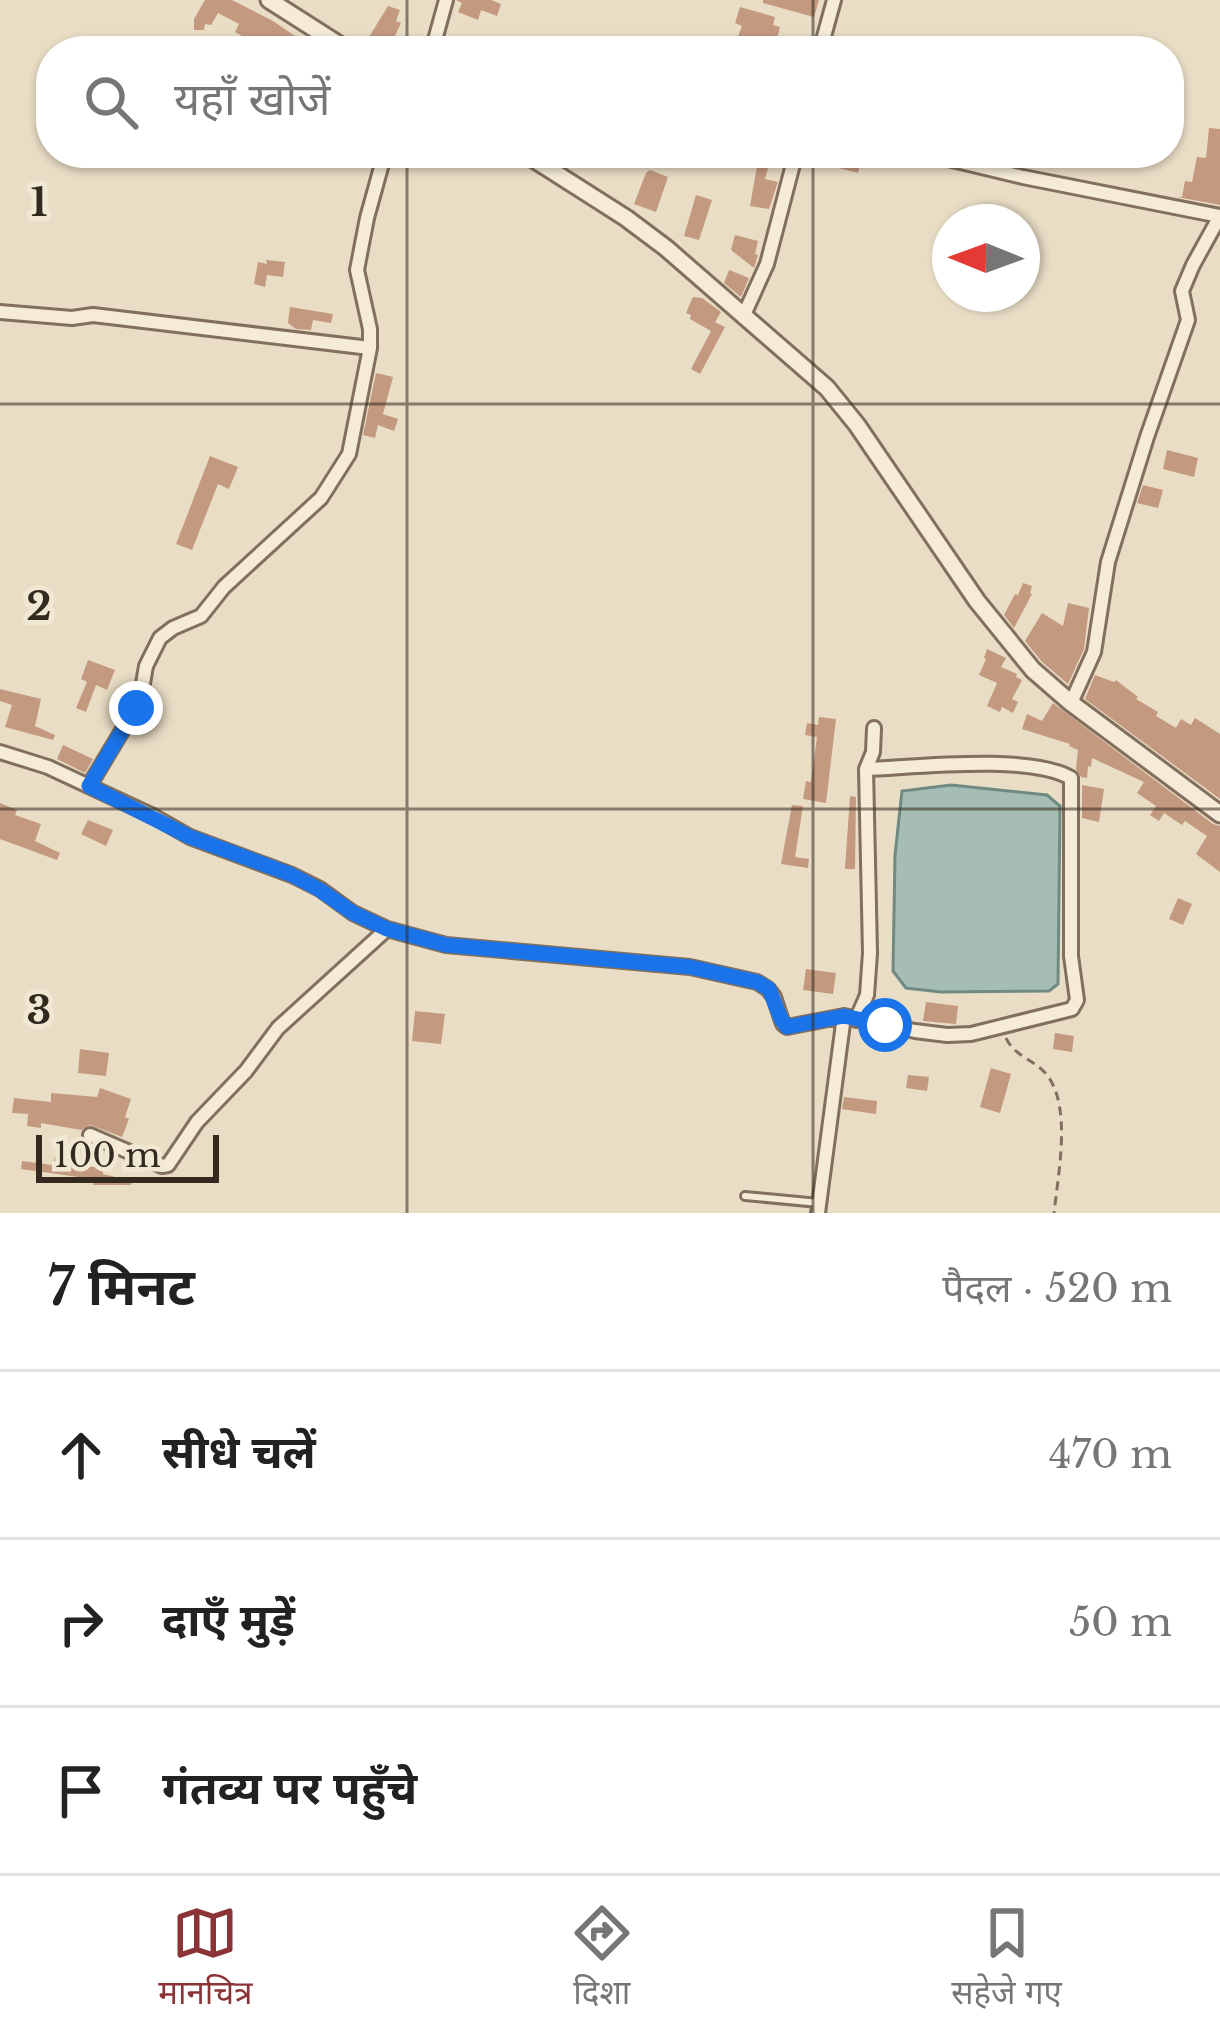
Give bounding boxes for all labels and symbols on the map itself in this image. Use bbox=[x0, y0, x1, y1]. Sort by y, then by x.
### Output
text: 1 bbox=[30, 178, 48, 227]
north arrow bbox=[932, 204, 1040, 312]
text: 2 bbox=[26, 582, 52, 631]
route end bbox=[109, 681, 163, 735]
text: 3 bbox=[27, 986, 51, 1035]
route start bbox=[858, 998, 912, 1052]
scale bar bbox=[36, 1129, 219, 1182]

